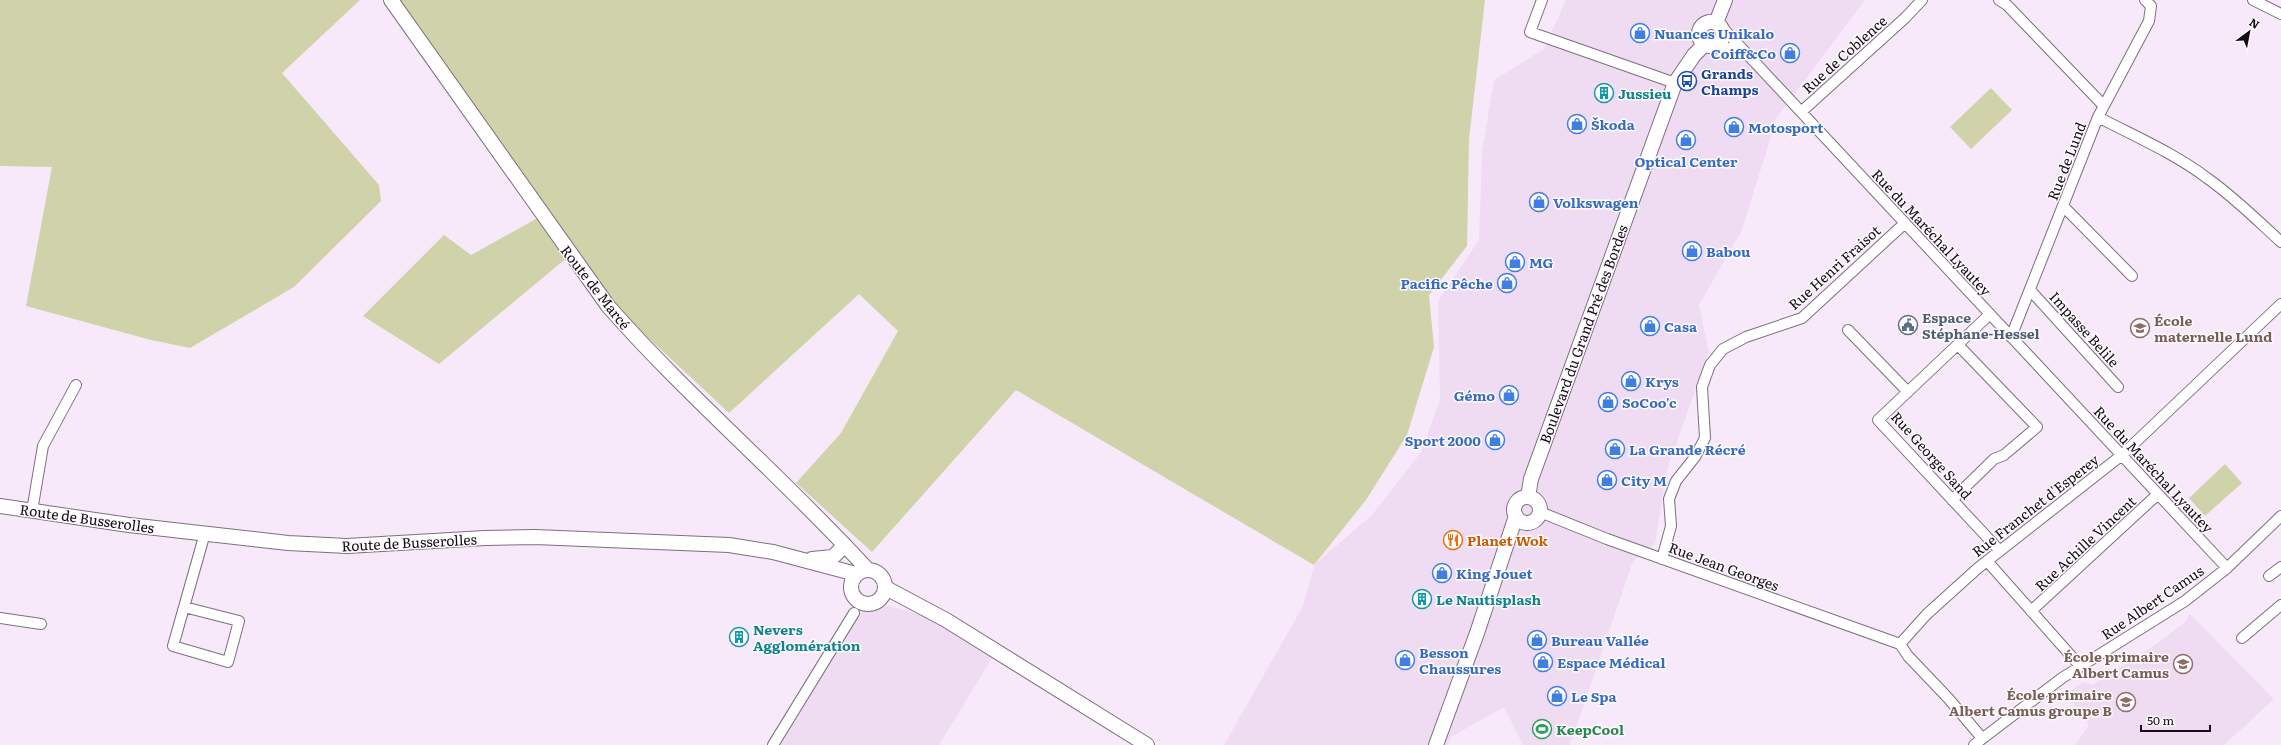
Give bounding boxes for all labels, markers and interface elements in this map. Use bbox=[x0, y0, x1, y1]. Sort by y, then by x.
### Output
street label: Rue de Coblence bbox=[1797, 10, 1891, 98]
north arrow bbox=[2229, 12, 2269, 52]
text: N bbox=[2247, 13, 2263, 32]
shop icon: Nuances Unikalo bbox=[1629, 22, 1651, 44]
place label: Nuances Unikalo bbox=[1654, 23, 1775, 43]
shop icon: Coiff&Co bbox=[1779, 42, 1801, 64]
place label: Coiff&Co bbox=[1711, 43, 1776, 63]
place label: Grands Champs bbox=[1701, 63, 1758, 99]
bus stop icon: Grands Champs bbox=[1676, 70, 1698, 92]
building icon: Jussieu bbox=[1593, 82, 1615, 104]
place label: Jussieu bbox=[1618, 83, 1672, 103]
shop icon: Škoda bbox=[1566, 113, 1588, 135]
place label: Škoda bbox=[1591, 114, 1636, 134]
shop icon: Motosport bbox=[1723, 116, 1745, 138]
place label: Motosport bbox=[1748, 117, 1824, 137]
street label: Rue de Lund bbox=[2042, 119, 2090, 203]
shop icon: Optical Center bbox=[1675, 129, 1697, 151]
place label: Optical Center bbox=[1634, 151, 1738, 171]
street label: Rue du Maréchal Lyautey bbox=[1868, 164, 1997, 301]
shop icon: Volkswagen bbox=[1528, 191, 1550, 213]
place label: Volkswagen bbox=[1553, 192, 1639, 212]
street label: Rue Henri Fraisot bbox=[1784, 220, 1885, 314]
street label: Boulevard du Grand Pré des Bordes bbox=[1534, 222, 1632, 446]
shop icon: Babou bbox=[1681, 240, 1703, 262]
street label: Route de Marcé bbox=[557, 241, 635, 333]
place label: Babou bbox=[1706, 241, 1751, 261]
shop icon: MG bbox=[1504, 251, 1526, 273]
place label: MG bbox=[1529, 252, 1554, 272]
shop icon: Pacific Pêche bbox=[1496, 272, 1518, 294]
place label: Pacific Pêche bbox=[1401, 273, 1493, 293]
street label: Impasse Belile bbox=[2046, 287, 2124, 371]
place label: Espace Stéphane-Hessel bbox=[1922, 307, 2040, 343]
place label: École maternelle Lund bbox=[2154, 310, 2272, 346]
public building icon: Espace Stéphane-Hessel bbox=[1897, 314, 1919, 336]
shop icon: Casa bbox=[1639, 315, 1661, 337]
place label: Casa bbox=[1664, 316, 1698, 336]
school or university icon: École maternelle Lund bbox=[2129, 317, 2151, 339]
shop icon: Krys bbox=[1620, 370, 1642, 392]
place label: Krys bbox=[1645, 371, 1679, 391]
shop icon: Gémo bbox=[1498, 384, 1520, 406]
place label: Gémo bbox=[1454, 385, 1495, 405]
shop icon: SoCoo'c bbox=[1597, 391, 1619, 413]
place label: SoCoo'c bbox=[1622, 392, 1677, 412]
street label: Rue du Maréchal Lyautey bbox=[2090, 401, 2219, 538]
street label: Rue George Sand bbox=[1887, 407, 1977, 504]
shop icon: Sport 2000 bbox=[1484, 429, 1506, 451]
place label: Sport 2000 bbox=[1405, 430, 1481, 450]
shop icon: La Grande Récré bbox=[1604, 438, 1626, 460]
place label: La Grande Récré bbox=[1629, 439, 1746, 459]
street label: Rue Franchet d'Esperey bbox=[1967, 449, 2103, 561]
shop icon: City M bbox=[1596, 469, 1618, 491]
place label: City M bbox=[1621, 470, 1667, 490]
street label: Rue Achille Vincent bbox=[2030, 491, 2140, 595]
street label: Route de Busserolles bbox=[19, 499, 155, 537]
street label: Route de Busserolles bbox=[341, 528, 477, 556]
restaurant icon: Planet Wok bbox=[1442, 529, 1464, 551]
place label: Planet Wok bbox=[1467, 530, 1549, 550]
street label: Rue Jean Georges bbox=[1666, 537, 1782, 595]
street label: Rue Albert Camus bbox=[2097, 560, 2207, 644]
shop icon: King Jouet bbox=[1431, 562, 1453, 584]
place label: King Jouet bbox=[1456, 563, 1533, 583]
building icon: Le Nautisplash bbox=[1411, 588, 1433, 610]
place label: Le Nautisplash bbox=[1436, 589, 1541, 609]
place label: Nevers Agglomération bbox=[753, 619, 861, 655]
building icon: Nevers Agglomération bbox=[728, 626, 750, 648]
shop icon: Bureau Vallée bbox=[1526, 629, 1548, 651]
place label: Bureau Vallée bbox=[1551, 630, 1649, 650]
place label: Besson Chaussures bbox=[1419, 642, 1501, 678]
place label: École primaire Albert Camus bbox=[2063, 646, 2169, 682]
shop icon: Besson Chaussures bbox=[1394, 649, 1416, 671]
shop icon: Espace Médical bbox=[1532, 651, 1554, 673]
place label: Espace Médical bbox=[1557, 652, 1666, 672]
school or university icon: École primaire Albert Camus bbox=[2172, 653, 2194, 675]
place label: École primaire Albert Camus groupe B bbox=[1949, 684, 2112, 720]
shop icon: Le Spa bbox=[1546, 685, 1568, 707]
place label: Le Spa bbox=[1571, 686, 1618, 706]
school or university icon: École primaire Albert Camus groupe B bbox=[2115, 691, 2137, 713]
scale bar bbox=[2141, 707, 2210, 733]
text: 50 m bbox=[2147, 711, 2174, 729]
sports icon: KeepCool bbox=[1531, 718, 1553, 740]
place label: KeepCool bbox=[1556, 719, 1624, 739]

